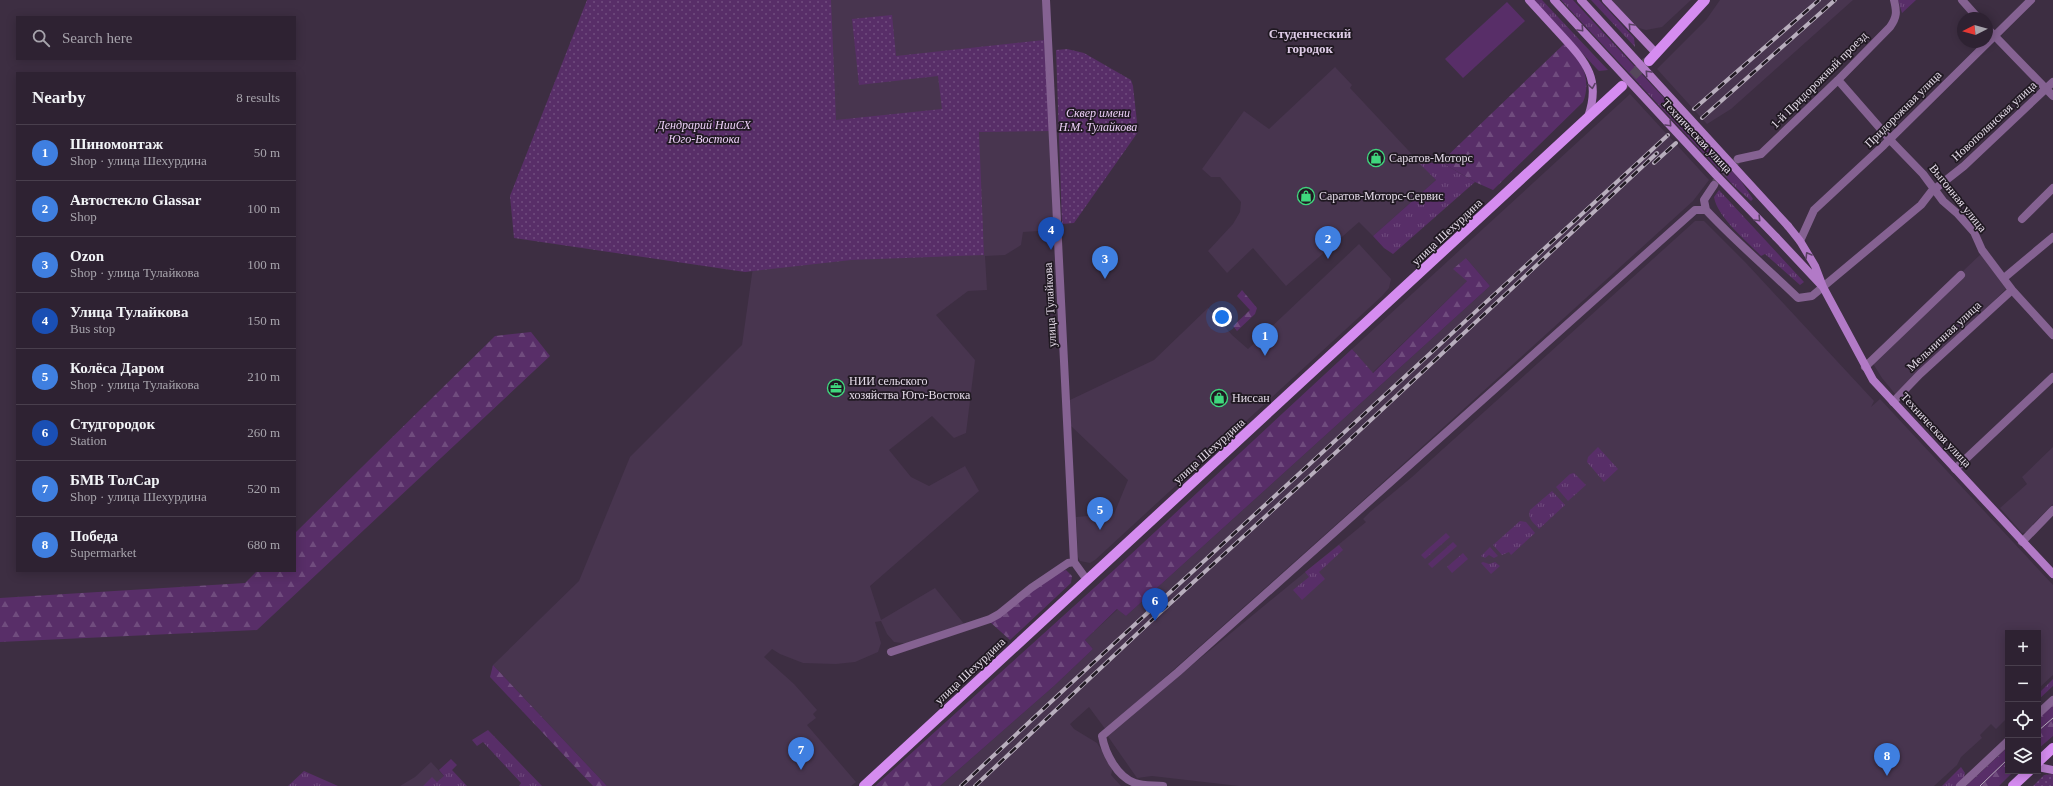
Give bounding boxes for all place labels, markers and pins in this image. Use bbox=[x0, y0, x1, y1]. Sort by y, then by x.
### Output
shop icon: Саратов-Моторс bbox=[1366, 148, 1386, 168]
place label: Саратов-Моторс bbox=[1389, 151, 1473, 165]
shop icon: Саратов-Моторс-Сервис bbox=[1296, 186, 1316, 206]
place label: Саратов-Моторс-Сервис bbox=[1319, 189, 1444, 203]
pin: 4 bbox=[1038, 217, 1064, 250]
pin: 2 bbox=[1315, 226, 1341, 259]
pin: 3 bbox=[1092, 246, 1118, 279]
pin: 1 bbox=[1252, 323, 1278, 356]
place label: НИИ сельского хозяйства Юго-Востока bbox=[849, 374, 971, 402]
office icon: НИИ сельского хозяйства Юго-Востока bbox=[826, 378, 846, 398]
shop icon: Ниссан bbox=[1209, 388, 1229, 408]
place label: Ниссан bbox=[1232, 391, 1270, 405]
pin: 5 bbox=[1087, 497, 1113, 530]
pin: 6 bbox=[1142, 588, 1168, 621]
pin: 7 bbox=[788, 737, 814, 770]
pin: 8 bbox=[1874, 743, 1900, 776]

